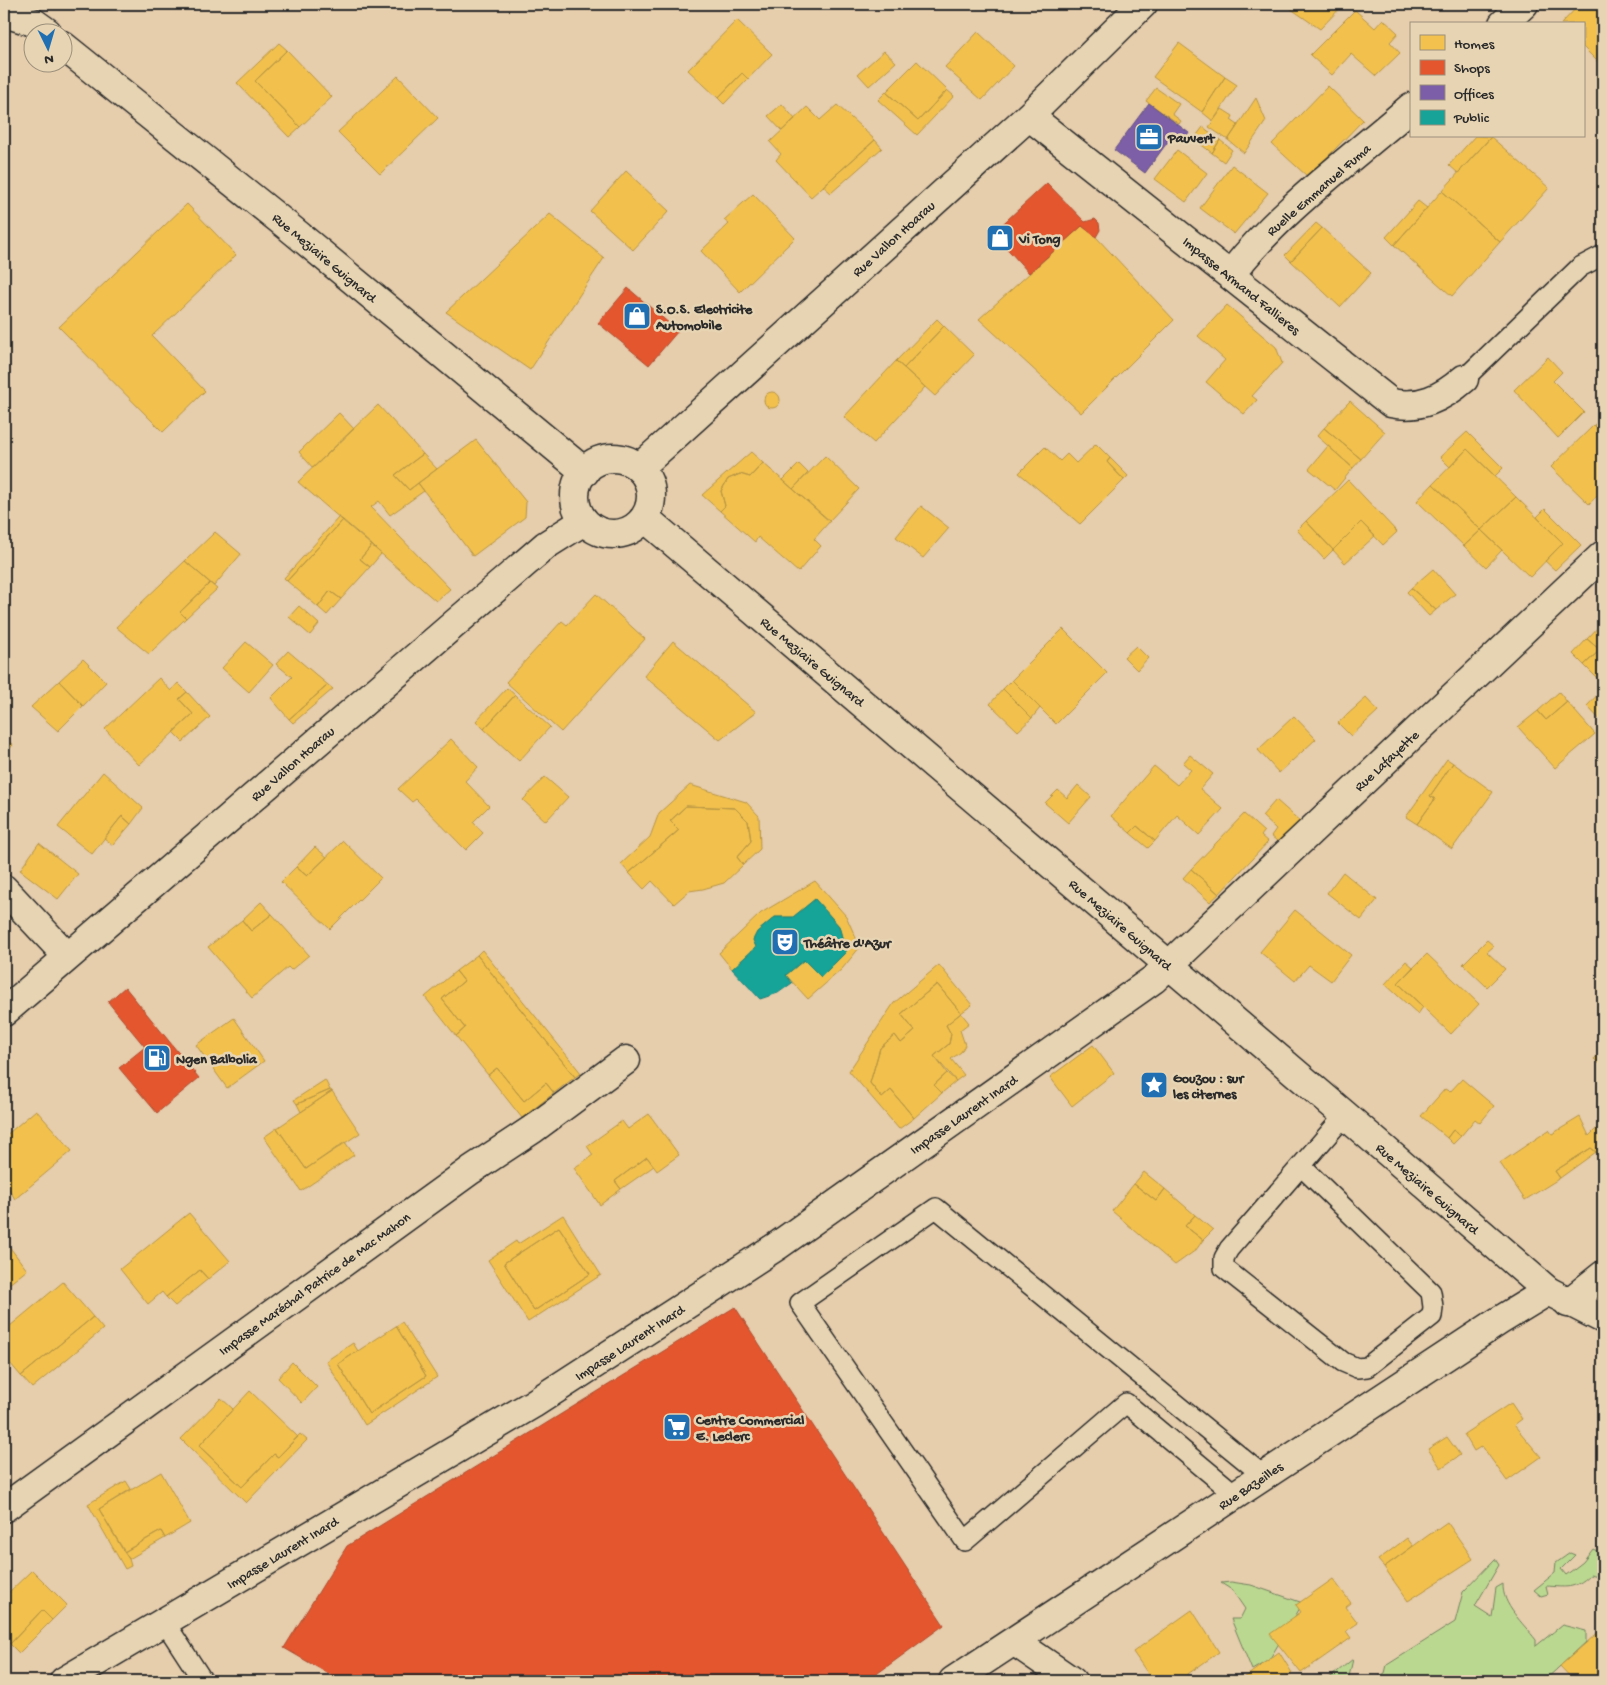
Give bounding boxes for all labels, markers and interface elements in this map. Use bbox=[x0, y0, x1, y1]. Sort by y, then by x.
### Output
north arrow bbox=[22, 22, 72, 72]
legend bbox=[1410, 22, 1584, 138]
text: Homes bbox=[1454, 36, 1495, 54]
text: N bbox=[44, 50, 54, 67]
text: Shops bbox=[1454, 60, 1490, 78]
text: Offices bbox=[1454, 86, 1494, 104]
text: Public bbox=[1453, 110, 1490, 128]
office icon: Pauvert bbox=[1134, 122, 1164, 152]
place label: Pauvert bbox=[1167, 131, 1215, 148]
street label: Ruelle Emmanuel Fuma bbox=[1264, 140, 1376, 241]
street label: Rue Vallon Hoarau bbox=[850, 198, 940, 282]
street label: Rue Meziaire Guignard bbox=[268, 210, 380, 309]
shop icon: Vi Tong bbox=[985, 223, 1015, 253]
place label: Vi Tong bbox=[1018, 232, 1060, 249]
street label: Impasse Armand Fallieres bbox=[1178, 234, 1303, 340]
shop icon: S.O.S. Electricite Automobile bbox=[622, 301, 652, 331]
place label: S.O.S. Electricite Automobile bbox=[655, 302, 753, 335]
street label: Rue Meziaire Guignard bbox=[756, 614, 868, 713]
street label: Rue Vallon Hoarau bbox=[248, 724, 339, 806]
street label: Rue Lafayette bbox=[1352, 727, 1424, 796]
street label: Rue Meziaire Guignard bbox=[1064, 877, 1176, 976]
theatre icon: Théâtre d'Azur bbox=[770, 927, 800, 957]
place label: Théâtre d'Azur bbox=[803, 936, 893, 953]
fuel station icon: Ngen Balbolia bbox=[142, 1043, 172, 1073]
place label: Ngen Balbolia bbox=[176, 1052, 258, 1069]
place icon: Gouzou : sur les citernes bbox=[1139, 1070, 1169, 1100]
place label: Gouzou : sur les citernes bbox=[1172, 1071, 1245, 1104]
street label: Impasse Laurent Inard bbox=[908, 1072, 1023, 1159]
street label: Rue Meziaire Guignard bbox=[1371, 1141, 1483, 1240]
street label: Impasse Maréchal Patrice de Mac Mahon bbox=[216, 1210, 415, 1360]
street label: Impasse Laurent Inard bbox=[572, 1301, 690, 1386]
supermarket icon: Centre Commercial E. Leclerc bbox=[662, 1412, 692, 1442]
place label: Centre Commercial E. Leclerc bbox=[695, 1413, 804, 1446]
street label: Rue Bazeilles bbox=[1216, 1459, 1288, 1515]
street label: Impasse Laurent Inard bbox=[224, 1513, 344, 1594]

